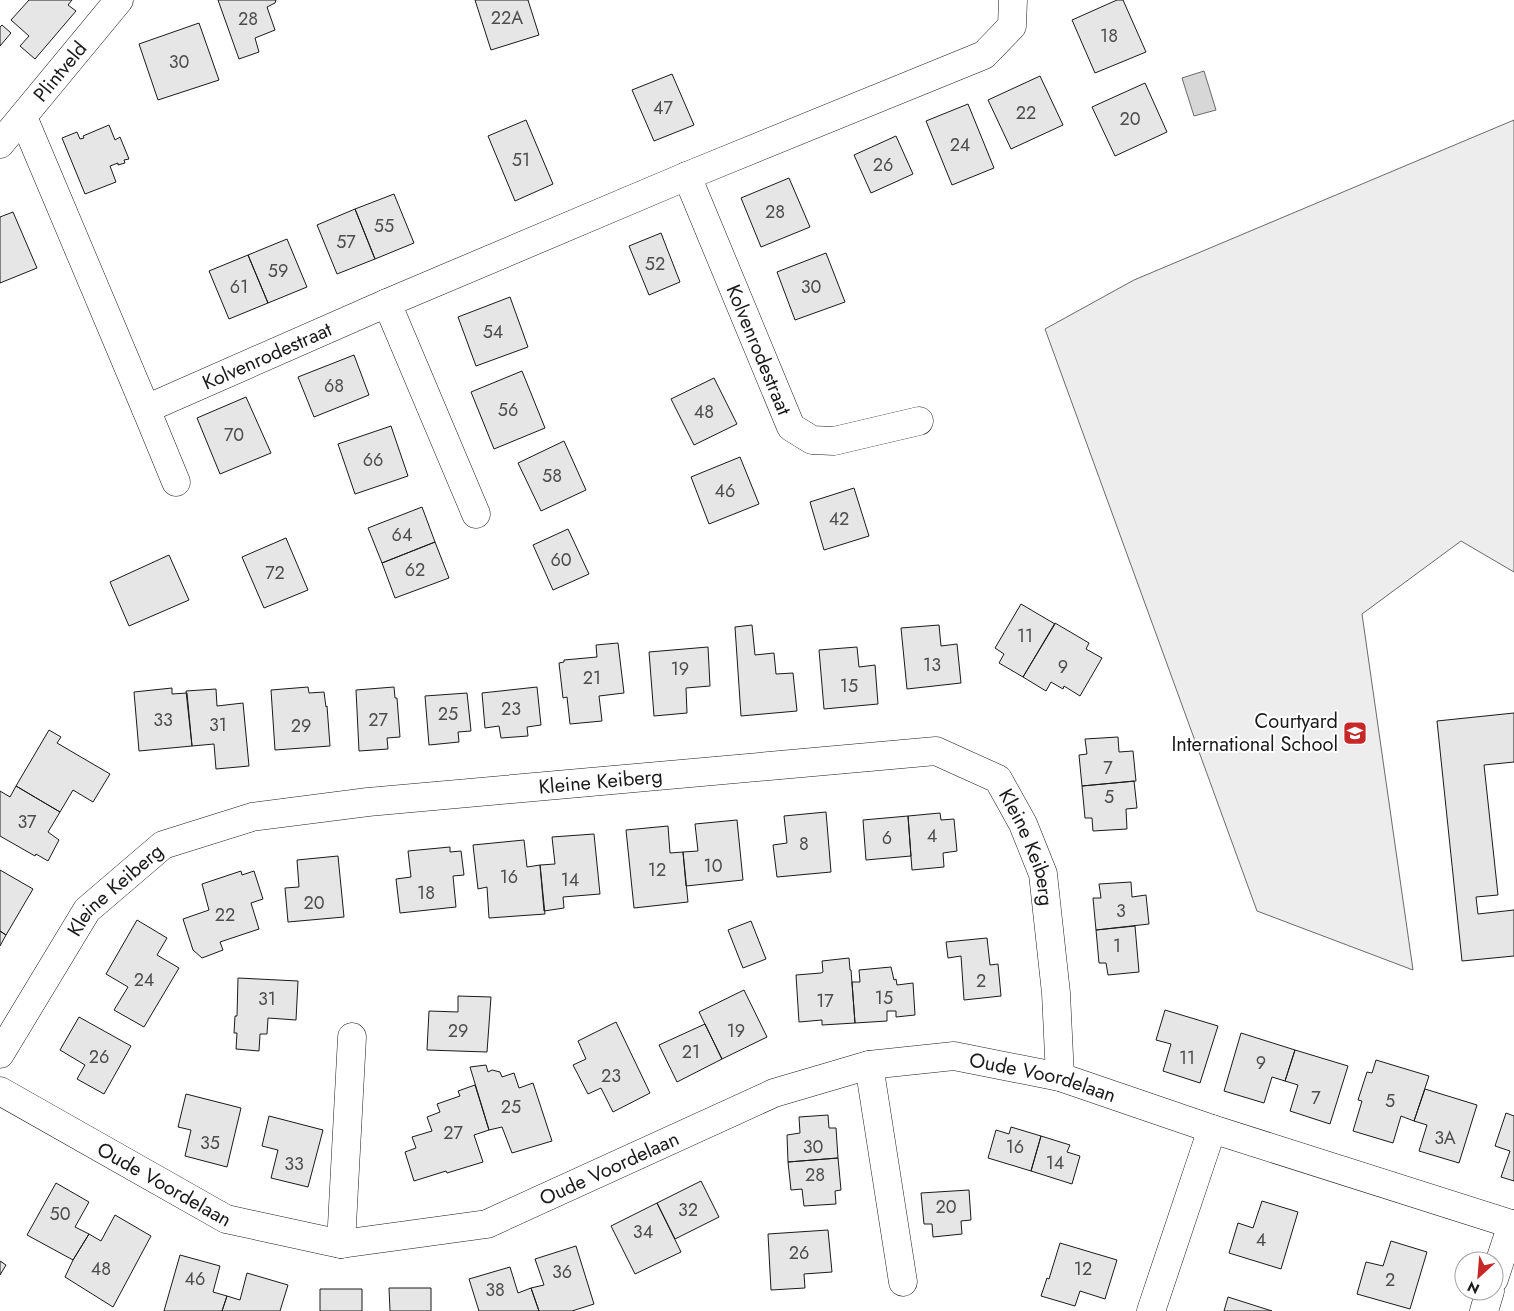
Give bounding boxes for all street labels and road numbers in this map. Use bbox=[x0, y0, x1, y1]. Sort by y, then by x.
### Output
street label: Plintveld bbox=[26, 35, 94, 108]
street label: Kolvenrodestraat bbox=[719, 280, 799, 419]
street label: Kolvenrodestraat bbox=[198, 315, 336, 397]
street label: Kleine Keiberg bbox=[537, 761, 664, 801]
street label: Kleine Keiberg bbox=[992, 783, 1061, 907]
street label: Kleine Keiberg bbox=[60, 837, 169, 942]
street label: Oude Voordelaan bbox=[967, 1045, 1120, 1110]
street label: Oude Voordelaan bbox=[535, 1124, 684, 1213]
street label: Oude Voordelaan bbox=[92, 1134, 237, 1234]

